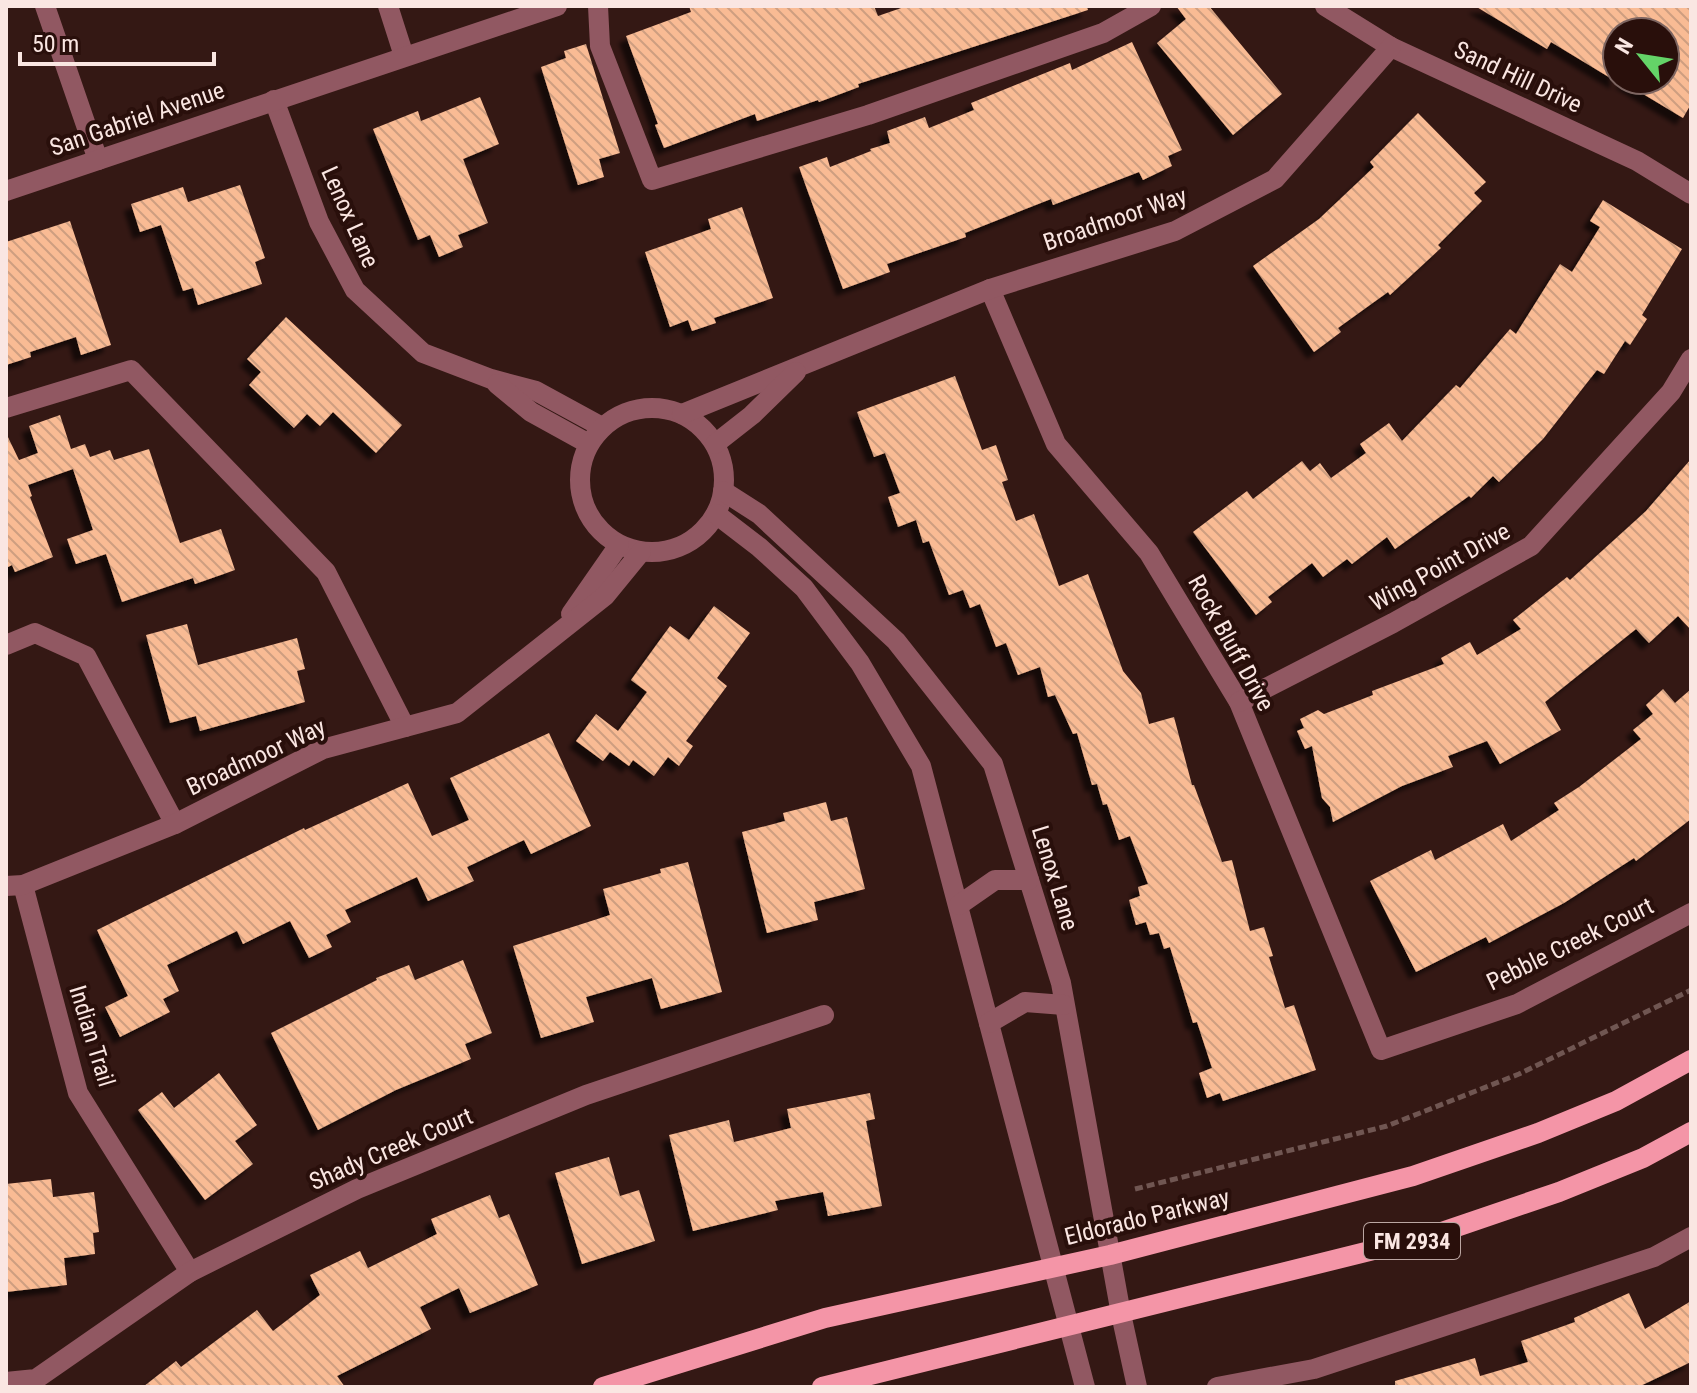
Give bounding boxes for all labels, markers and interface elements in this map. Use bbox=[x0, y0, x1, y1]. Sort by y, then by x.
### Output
scale bar bbox=[20, 16, 214, 66]
north arrow bbox=[1601, 16, 1681, 96]
text: 50 m bbox=[32, 30, 79, 58]
text: N bbox=[1610, 34, 1638, 58]
street label: Sand Hill Drive bbox=[1450, 35, 1586, 119]
street label: San Gabriel Avenue bbox=[46, 76, 228, 162]
street label: Lenox Lane bbox=[315, 162, 385, 272]
street label: Broadmoor Way bbox=[1040, 181, 1190, 257]
street label: Wing Point Drive bbox=[1365, 517, 1515, 617]
street label: Rock Bluff Drive bbox=[1182, 570, 1280, 716]
street label: Broadmoor Way bbox=[182, 713, 330, 801]
street label: Lenox Lane bbox=[1026, 822, 1084, 934]
street label: Pebble Creek Court bbox=[1482, 892, 1658, 996]
street label: Indian Trail bbox=[63, 982, 121, 1090]
street label: Shady Creek Court bbox=[305, 1102, 477, 1196]
street label: Eldorado Parkway bbox=[1062, 1183, 1232, 1251]
road number: FM 2934 bbox=[1364, 1223, 1460, 1259]

